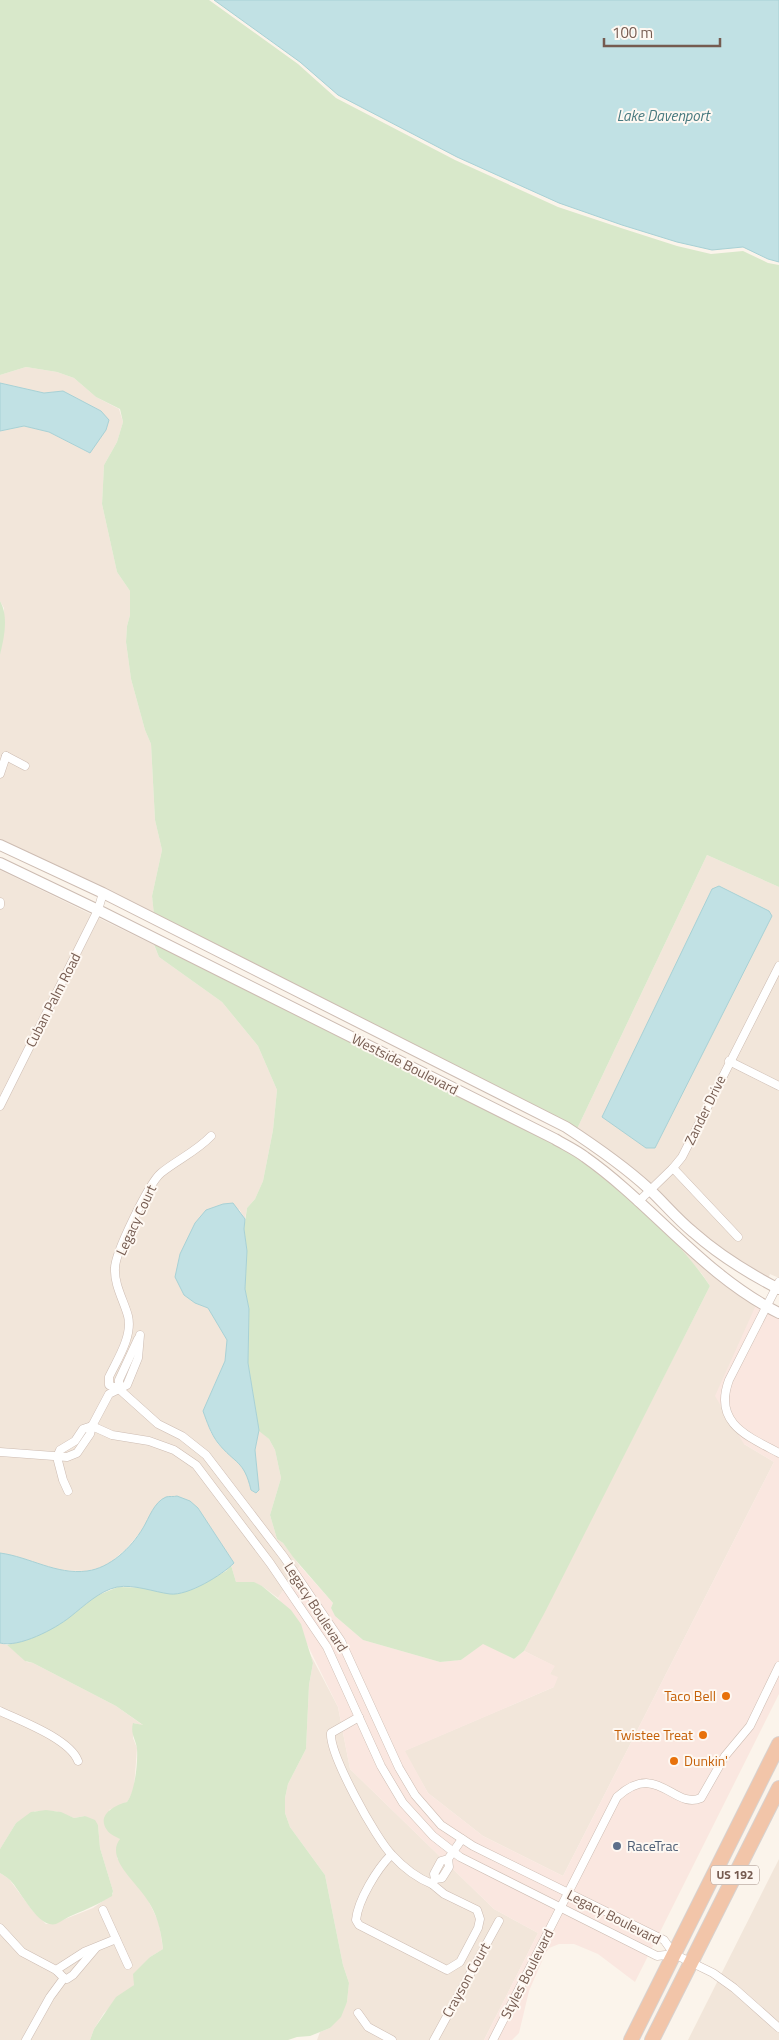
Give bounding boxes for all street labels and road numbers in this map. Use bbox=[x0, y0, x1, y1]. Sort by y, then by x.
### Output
street label: Cuban Palm Road bbox=[20, 949, 85, 1051]
street label: Westside Boulevard bbox=[348, 1028, 462, 1099]
street label: Zander Drive bbox=[679, 1071, 730, 1148]
street label: Legacy Court bbox=[110, 1181, 161, 1259]
street label: Legacy Boulevard bbox=[280, 1558, 353, 1656]
road number: US 192 bbox=[711, 1866, 759, 1884]
street label: Legacy Boulevard bbox=[563, 1884, 665, 1949]
street label: Styles Boulevard bbox=[495, 1925, 558, 2022]
street label: Crayson Court bbox=[436, 1938, 495, 2021]

